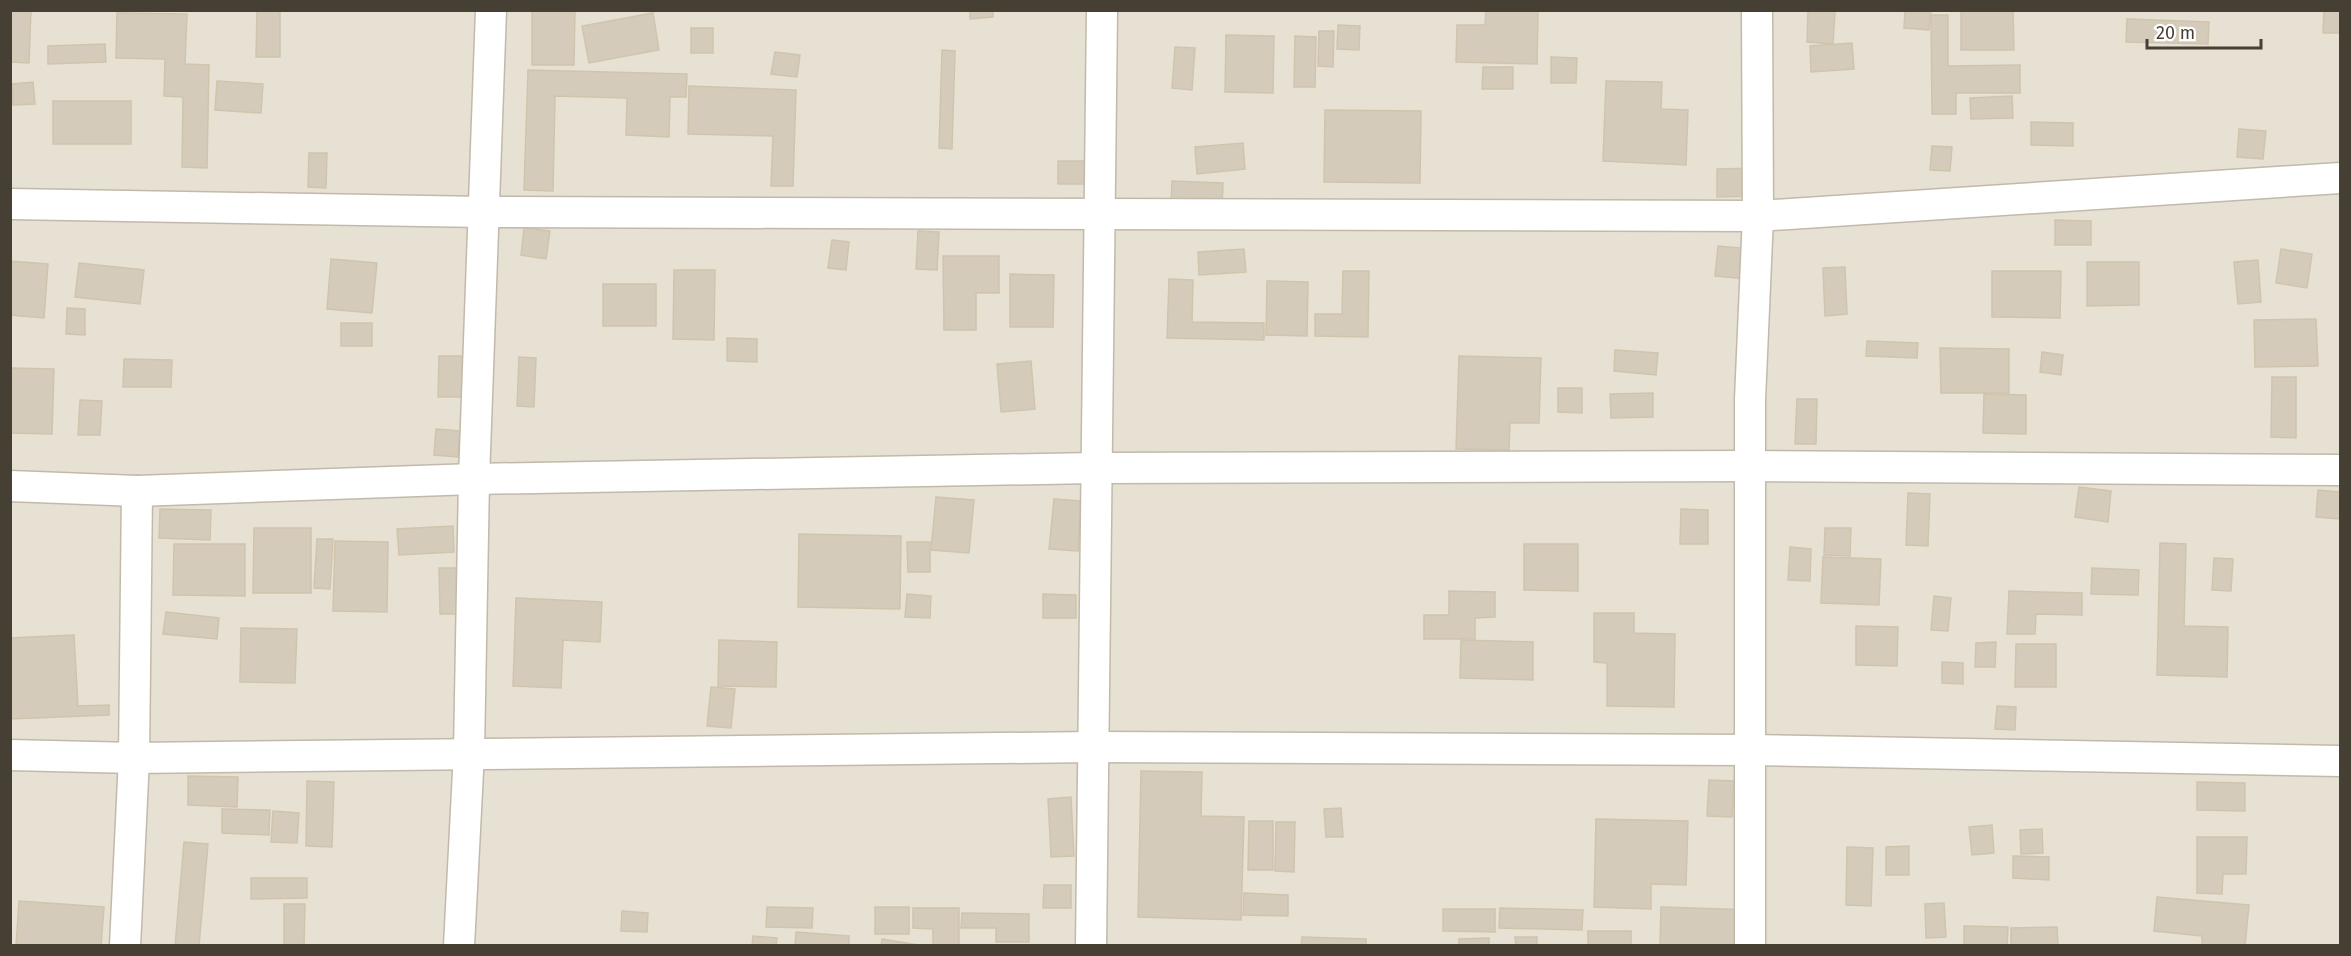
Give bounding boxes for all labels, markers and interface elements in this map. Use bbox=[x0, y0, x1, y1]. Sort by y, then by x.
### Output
scale bar bbox=[2147, 12, 2261, 50]
text: 20 m bbox=[2156, 22, 2195, 44]

